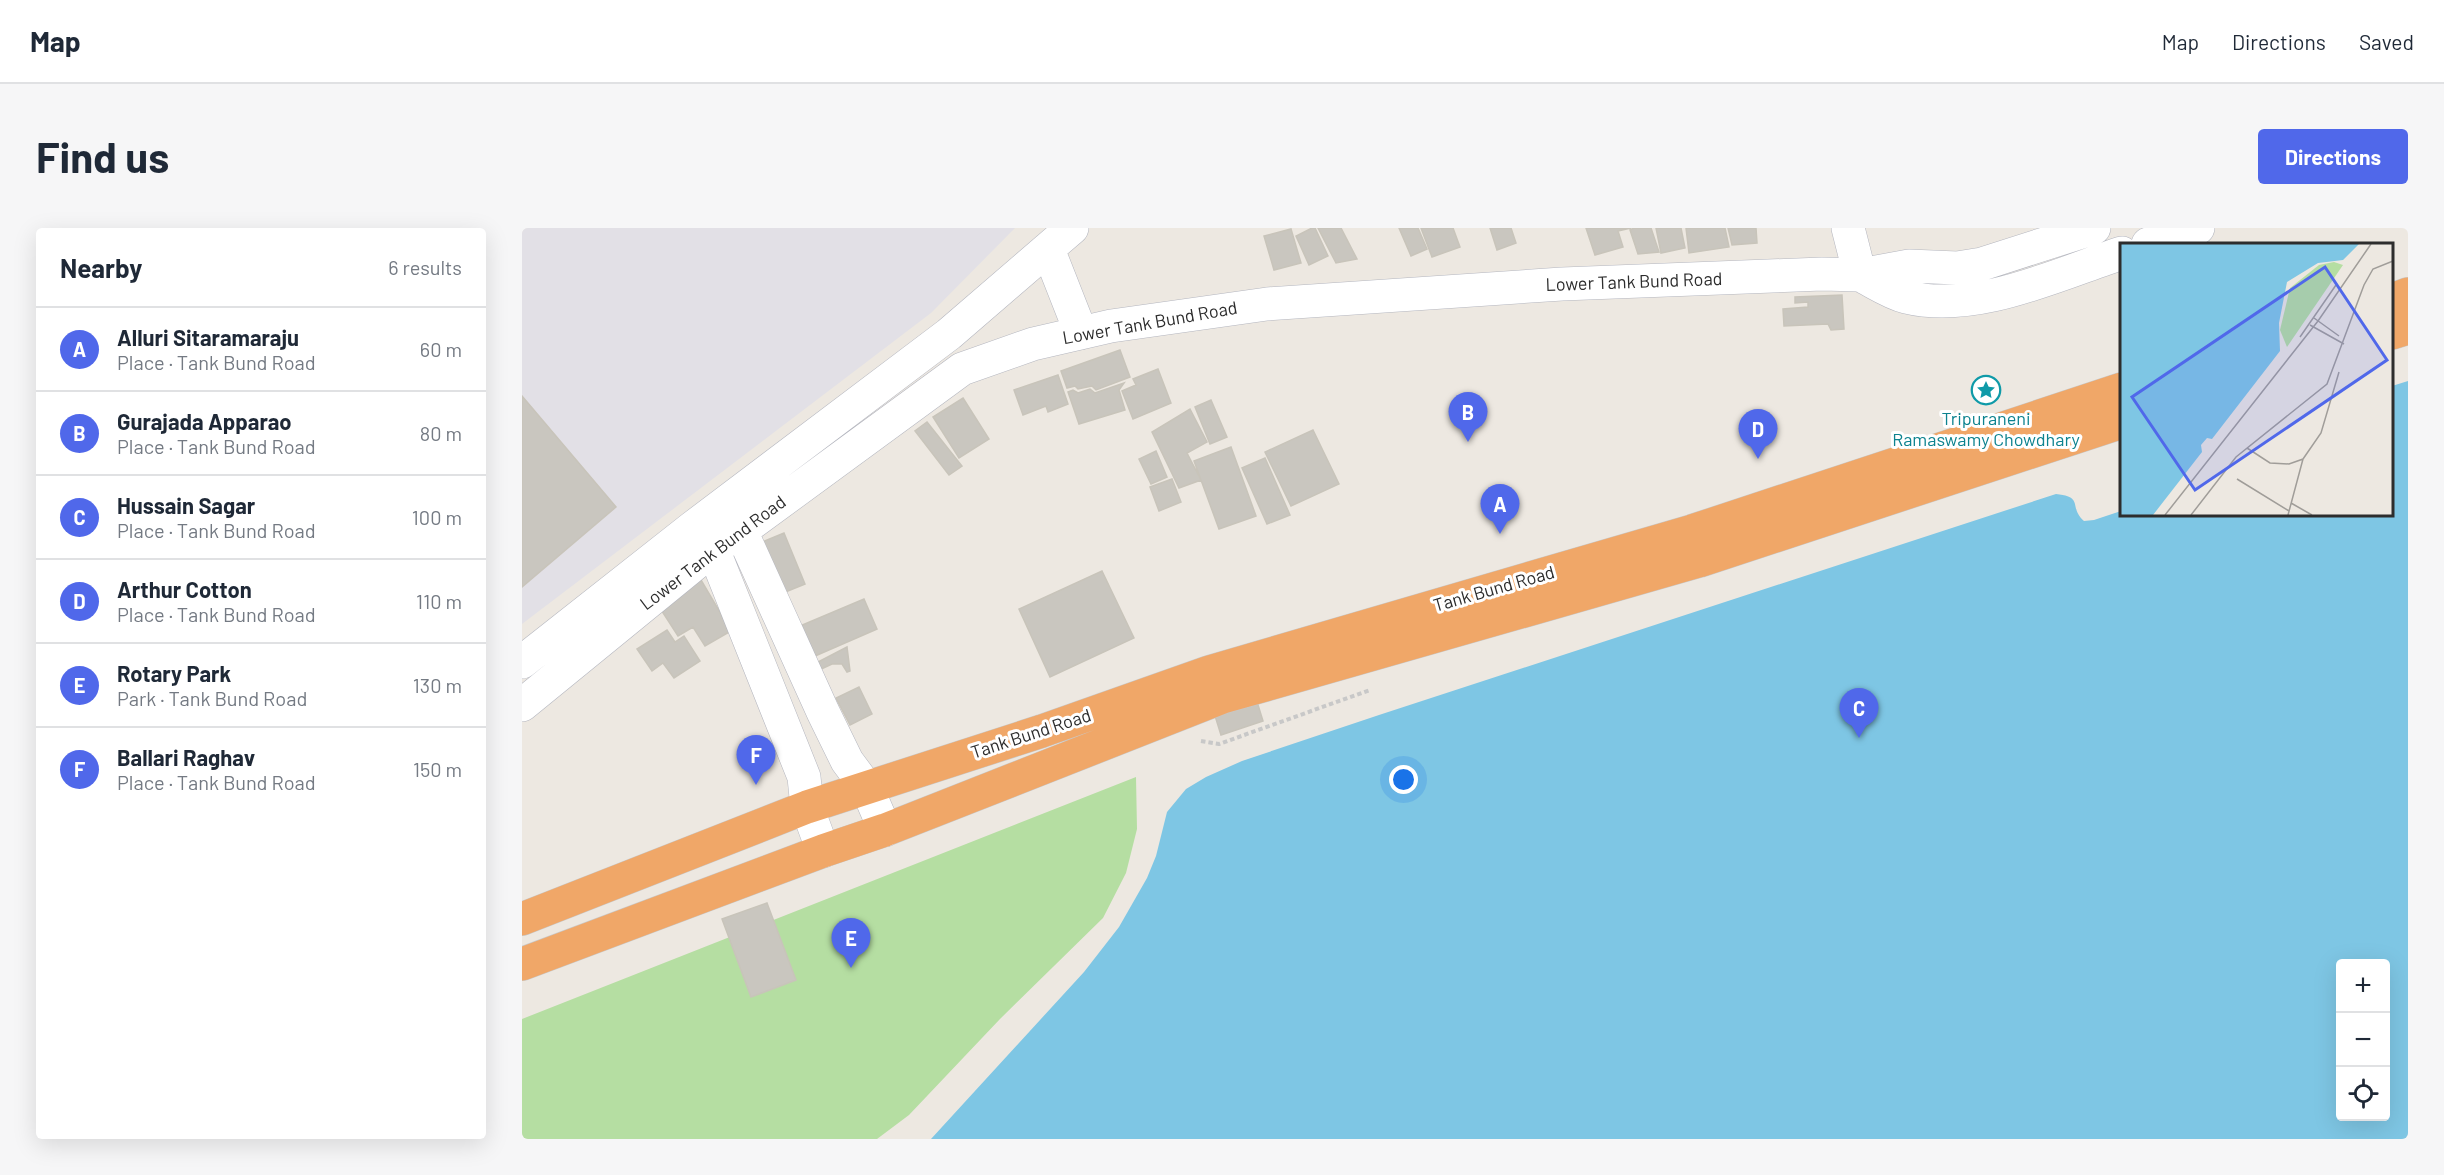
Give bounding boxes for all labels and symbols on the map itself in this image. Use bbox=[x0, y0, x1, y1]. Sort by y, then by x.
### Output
inset map bbox=[2120, 243, 2393, 516]
street label: Lower Tank Bund Road bbox=[1545, 267, 1723, 295]
street label: Lower Tank Bund Road bbox=[1061, 296, 1239, 348]
place icon: Tripuraneni Ramaswamy Chowdhary bbox=[1970, 374, 2002, 406]
pin: B bbox=[1448, 392, 1488, 442]
place label: Tripuraneni Ramaswamy Chowdhary bbox=[1892, 407, 2080, 450]
pin: D bbox=[1738, 410, 1778, 459]
pin: A bbox=[1480, 484, 1520, 534]
street label: Lower Tank Bund Road bbox=[635, 490, 790, 614]
street label: Tank Bund Road bbox=[1431, 560, 1557, 616]
pin: C bbox=[1840, 688, 1878, 738]
street label: Tank Bund Road bbox=[968, 703, 1094, 763]
pin: F bbox=[736, 736, 776, 785]
your location bbox=[1389, 765, 1418, 794]
pin: E bbox=[832, 918, 870, 968]

